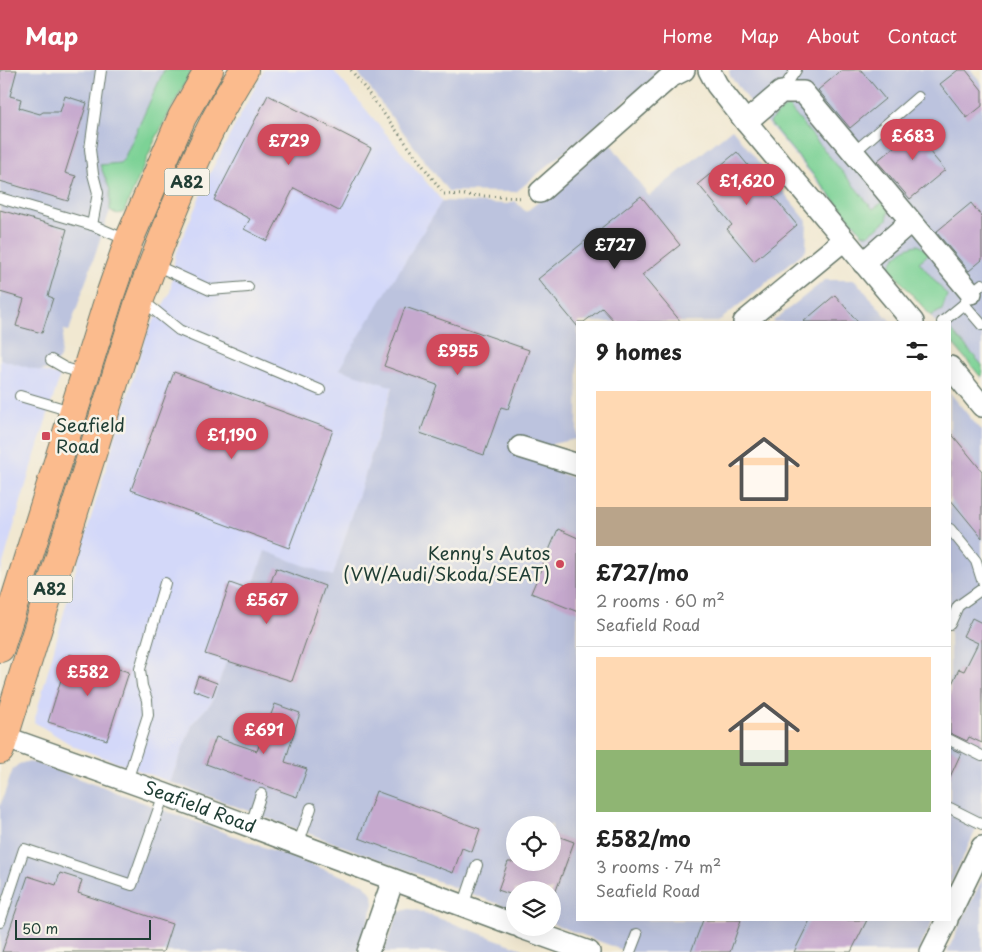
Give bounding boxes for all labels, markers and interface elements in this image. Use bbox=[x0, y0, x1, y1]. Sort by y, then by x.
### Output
text: Map bbox=[25, 17, 78, 53]
text: Home bbox=[662, 22, 712, 49]
text: Map bbox=[740, 22, 779, 49]
text: About bbox=[807, 22, 859, 49]
text: Contact bbox=[887, 22, 957, 49]
pin: £683 bbox=[883, 118, 943, 161]
text: £683 bbox=[892, 123, 934, 147]
pin: £729 bbox=[259, 124, 319, 166]
text: £729 bbox=[269, 128, 309, 152]
pin: £1,620 bbox=[706, 164, 788, 206]
road number: A82 bbox=[164, 168, 210, 195]
text: £1,620 bbox=[719, 168, 775, 192]
pin: £727 bbox=[585, 228, 645, 270]
text: £727 bbox=[595, 232, 635, 256]
pin: £955 bbox=[428, 334, 488, 376]
text: 9 homes bbox=[596, 335, 682, 367]
icon: filters bbox=[903, 337, 931, 365]
text: £955 bbox=[437, 338, 479, 362]
place label: Seafield Road bbox=[56, 411, 125, 459]
pin: £1,190 bbox=[191, 418, 273, 460]
text: £1,190 bbox=[207, 422, 257, 446]
icon: home bbox=[719, 424, 809, 514]
marker: Seafield Road bbox=[40, 430, 52, 442]
place label: Kenny's Autos (VW/Audi/Skoda/SEAT) bbox=[343, 539, 550, 587]
text: £727/mo bbox=[596, 556, 689, 588]
marker: Kenny's Autos (VW/Audi/Skoda/SEAT) bbox=[554, 558, 566, 570]
road number: A82 bbox=[28, 576, 72, 602]
pin: £567 bbox=[237, 582, 297, 625]
text: £567 bbox=[246, 587, 288, 611]
text: 2 rooms · 60 m² bbox=[596, 588, 725, 612]
text: Seafield Road bbox=[596, 612, 700, 636]
pin: £582 bbox=[58, 654, 118, 697]
text: £582 bbox=[67, 659, 109, 683]
icon: home bbox=[719, 689, 809, 779]
pin: £691 bbox=[234, 712, 294, 755]
text: £691 bbox=[244, 717, 284, 741]
street label: Seafield Road bbox=[141, 773, 260, 839]
map controls bbox=[506, 816, 561, 936]
button: locate bbox=[506, 816, 561, 871]
text: £582/mo bbox=[596, 822, 691, 854]
text: 3 rooms · 74 m² bbox=[596, 854, 721, 878]
text: Seafield Road bbox=[596, 878, 700, 902]
button: layers bbox=[506, 881, 561, 936]
scale bar bbox=[15, 917, 151, 940]
text: 50 m bbox=[22, 918, 58, 939]

